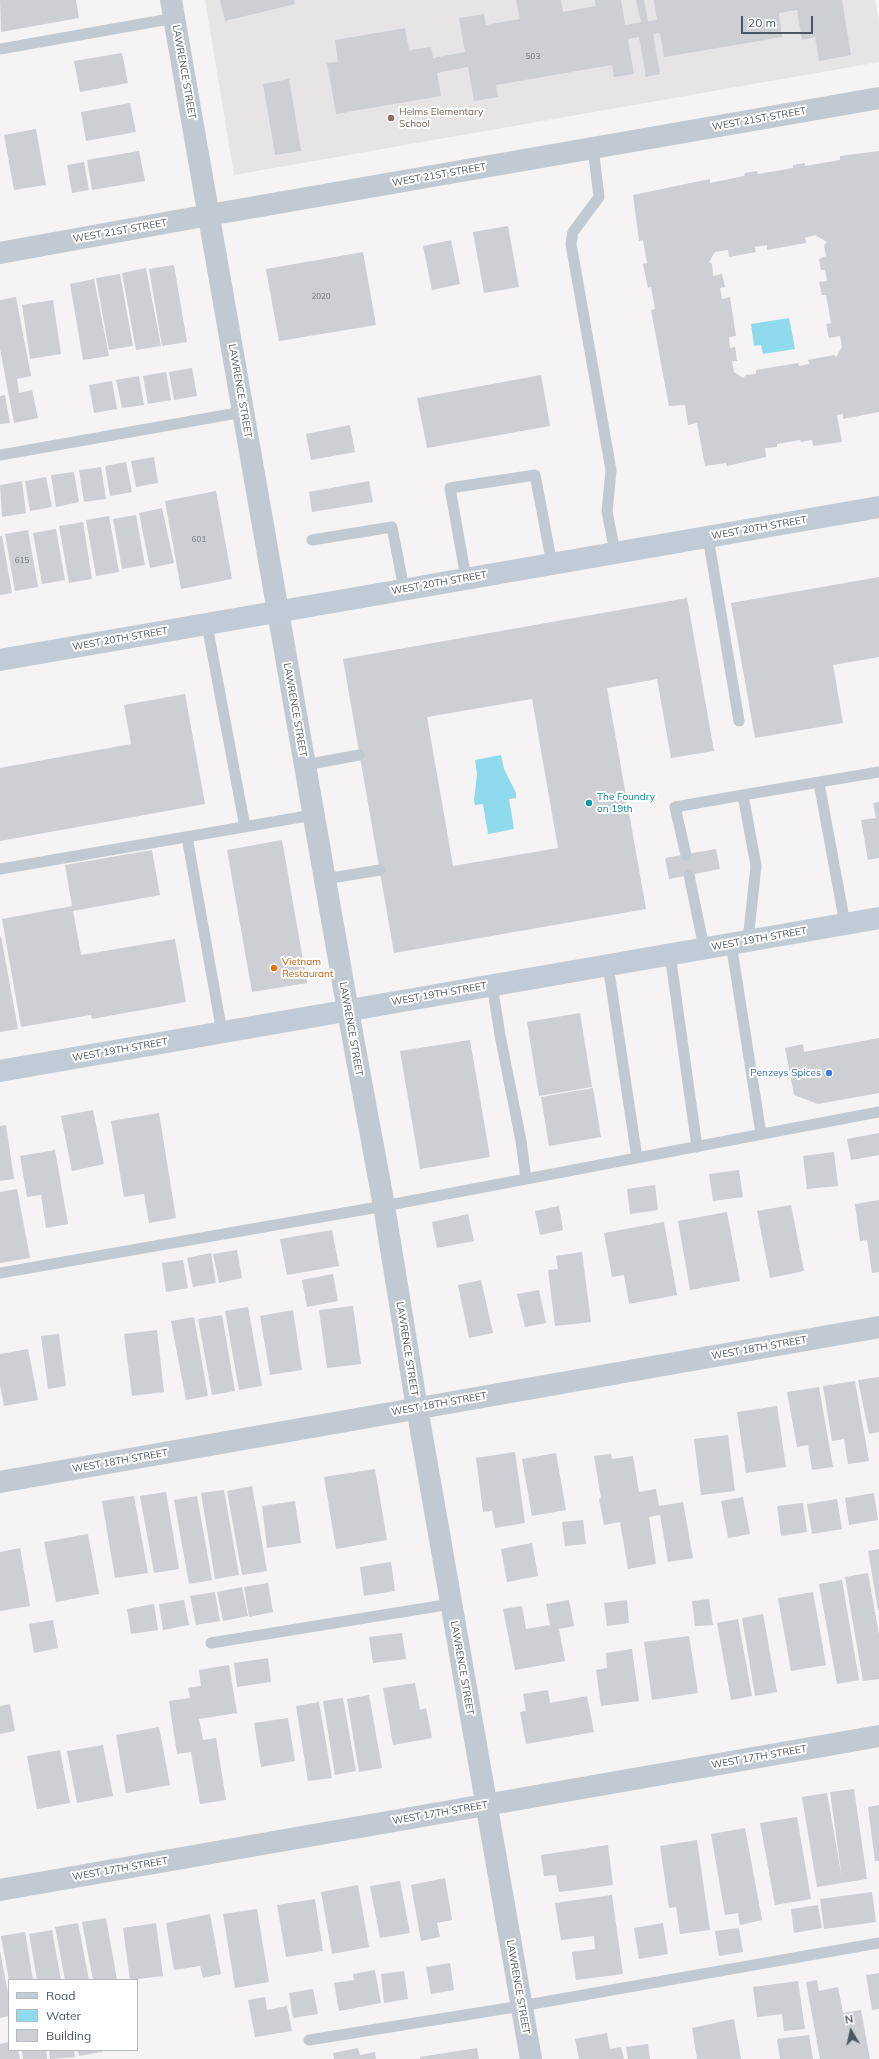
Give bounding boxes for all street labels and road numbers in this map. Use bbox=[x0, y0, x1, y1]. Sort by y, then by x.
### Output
street label: LAWRENCE STREET bbox=[170, 24, 198, 120]
street label: WEST 21ST STREET bbox=[711, 105, 807, 133]
street label: WEST 21ST STREET bbox=[391, 161, 487, 189]
street label: WEST 21ST STREET bbox=[72, 217, 168, 245]
street label: LAWRENCE STREET bbox=[226, 343, 254, 439]
street label: WEST 20TH STREET bbox=[710, 514, 808, 542]
street label: WEST 20TH STREET bbox=[390, 569, 488, 597]
street label: WEST 20TH STREET bbox=[71, 625, 169, 653]
street label: LAWRENCE STREET bbox=[281, 662, 309, 758]
street label: WEST 19TH STREET bbox=[710, 925, 808, 953]
street label: WEST 19TH STREET bbox=[390, 980, 488, 1008]
street label: LAWRENCE STREET bbox=[337, 981, 365, 1077]
street label: WEST 19TH STREET bbox=[71, 1036, 169, 1064]
street label: LAWRENCE STREET bbox=[394, 1301, 420, 1397]
street label: WEST 18TH STREET bbox=[710, 1334, 808, 1362]
street label: WEST 18TH STREET bbox=[390, 1390, 488, 1418]
street label: WEST 18TH STREET bbox=[71, 1447, 169, 1475]
street label: LAWRENCE STREET bbox=[448, 1620, 476, 1716]
street label: WEST 17TH STREET bbox=[710, 1743, 808, 1771]
street label: WEST 17TH STREET bbox=[391, 1799, 489, 1827]
street label: WEST 17TH STREET bbox=[71, 1855, 169, 1883]
street label: LAWRENCE STREET bbox=[504, 1939, 532, 2035]

